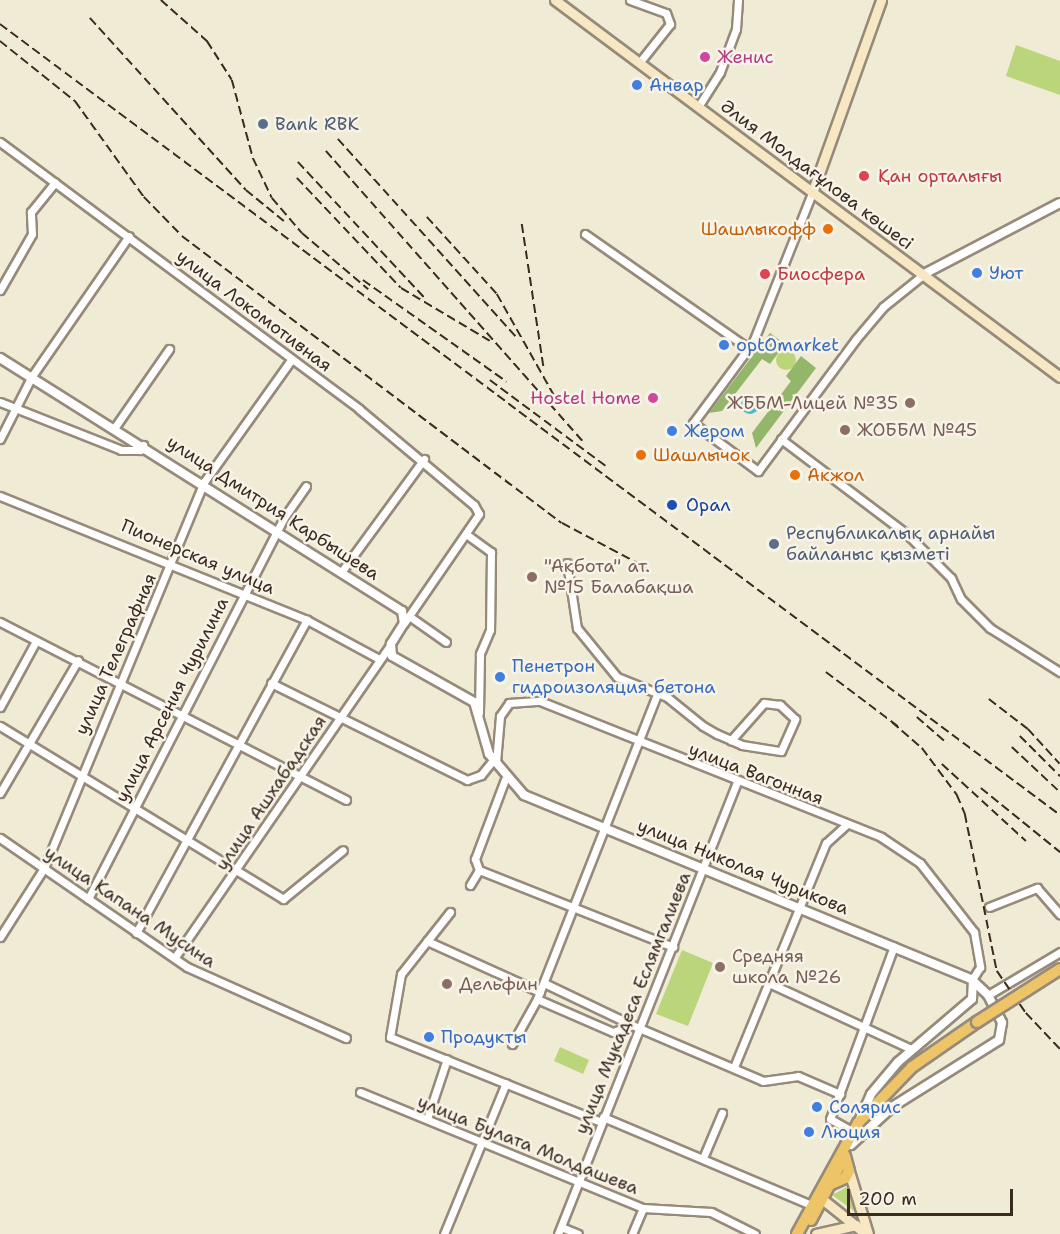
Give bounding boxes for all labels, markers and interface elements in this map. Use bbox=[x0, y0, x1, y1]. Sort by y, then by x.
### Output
place label: Женис bbox=[717, 46, 774, 68]
marker: Женис bbox=[698, 50, 712, 64]
place label: Анвар bbox=[649, 74, 704, 96]
marker: Анвар bbox=[630, 78, 644, 92]
street label: Әлия Молдағұлова көшесі bbox=[716, 95, 918, 255]
place label: Bank RBK bbox=[275, 113, 359, 135]
marker: Bank RBK bbox=[256, 117, 270, 131]
place label: Қан орталығы bbox=[878, 165, 1002, 187]
marker: Қан орталығы bbox=[855, 167, 873, 185]
place label: Шашлыкофф bbox=[701, 218, 816, 240]
marker: Шашлыкофф bbox=[821, 222, 835, 236]
street label: улица Локомотивная bbox=[172, 245, 336, 377]
place label: Уют bbox=[989, 262, 1024, 284]
place label: Биосфера bbox=[777, 263, 865, 285]
marker: Уют bbox=[970, 266, 984, 280]
marker: Биосфера bbox=[758, 267, 772, 281]
place label: optOmarket bbox=[736, 334, 839, 356]
marker: optOmarket bbox=[717, 338, 731, 352]
place label: Hostel Home bbox=[530, 387, 641, 409]
marker: Hostel Home bbox=[646, 391, 660, 405]
place label: ЖББМ-Лицей №35 bbox=[727, 392, 898, 414]
marker: ЖББМ-Лицей №35 bbox=[903, 396, 917, 410]
place label: ЖОББМ №45 bbox=[857, 419, 977, 441]
place label: Жером bbox=[684, 420, 744, 442]
marker: ЖОББМ №45 bbox=[838, 423, 852, 437]
marker: Жером bbox=[665, 424, 679, 438]
street label: улица Дмитрия Карбышева bbox=[163, 431, 383, 585]
place label: Шашлычок bbox=[653, 444, 750, 466]
marker: Шашлычок bbox=[634, 448, 648, 462]
place label: Акжол bbox=[807, 464, 864, 486]
marker: Акжол bbox=[788, 468, 802, 482]
place label: Орал bbox=[686, 494, 731, 516]
marker: Орал bbox=[663, 496, 681, 514]
street label: Пионерская улица bbox=[118, 515, 278, 599]
place label: Республикалық арнайы байланыс қызметі bbox=[786, 523, 995, 566]
marker: Республикалық арнайы байланыс қызметі bbox=[767, 537, 781, 551]
place label: "Ақбота" ат. №15 Балабақша bbox=[544, 556, 693, 598]
street label: улица Телеграфная bbox=[71, 570, 161, 738]
marker: "Ақбота" ат. №15 Балабақша bbox=[525, 570, 539, 584]
street label: улица Арсения Чурилина bbox=[111, 594, 233, 806]
place label: Пенетрон гидроизоляция бетона bbox=[512, 656, 716, 698]
marker: Пенетрон гидроизоляция бетона bbox=[493, 670, 507, 684]
street label: улица Ашхабадская bbox=[211, 711, 331, 875]
street label: улица Вагонная bbox=[686, 738, 826, 810]
street label: улица Николая Чурикова bbox=[634, 815, 852, 919]
street label: улица Капана Мусина bbox=[40, 842, 220, 972]
street label: улица Мукадеса Еслямгалиева bbox=[570, 869, 696, 1137]
place label: Средняя школа №26 bbox=[732, 946, 841, 988]
marker: Средняя школа №26 bbox=[713, 960, 727, 974]
place label: Дельфин bbox=[459, 973, 538, 995]
marker: Дельфин bbox=[440, 977, 454, 991]
place label: Продукты bbox=[441, 1026, 527, 1048]
marker: Продукты bbox=[422, 1030, 436, 1044]
street label: улица Булата Молдашева bbox=[414, 1091, 642, 1199]
place label: Солярис bbox=[829, 1096, 901, 1118]
marker: Солярис bbox=[810, 1100, 824, 1114]
place label: Люция bbox=[821, 1121, 881, 1143]
marker: Люция bbox=[802, 1125, 816, 1139]
scale bar bbox=[850, 1177, 1016, 1215]
text: 200 m bbox=[858, 1187, 917, 1211]

